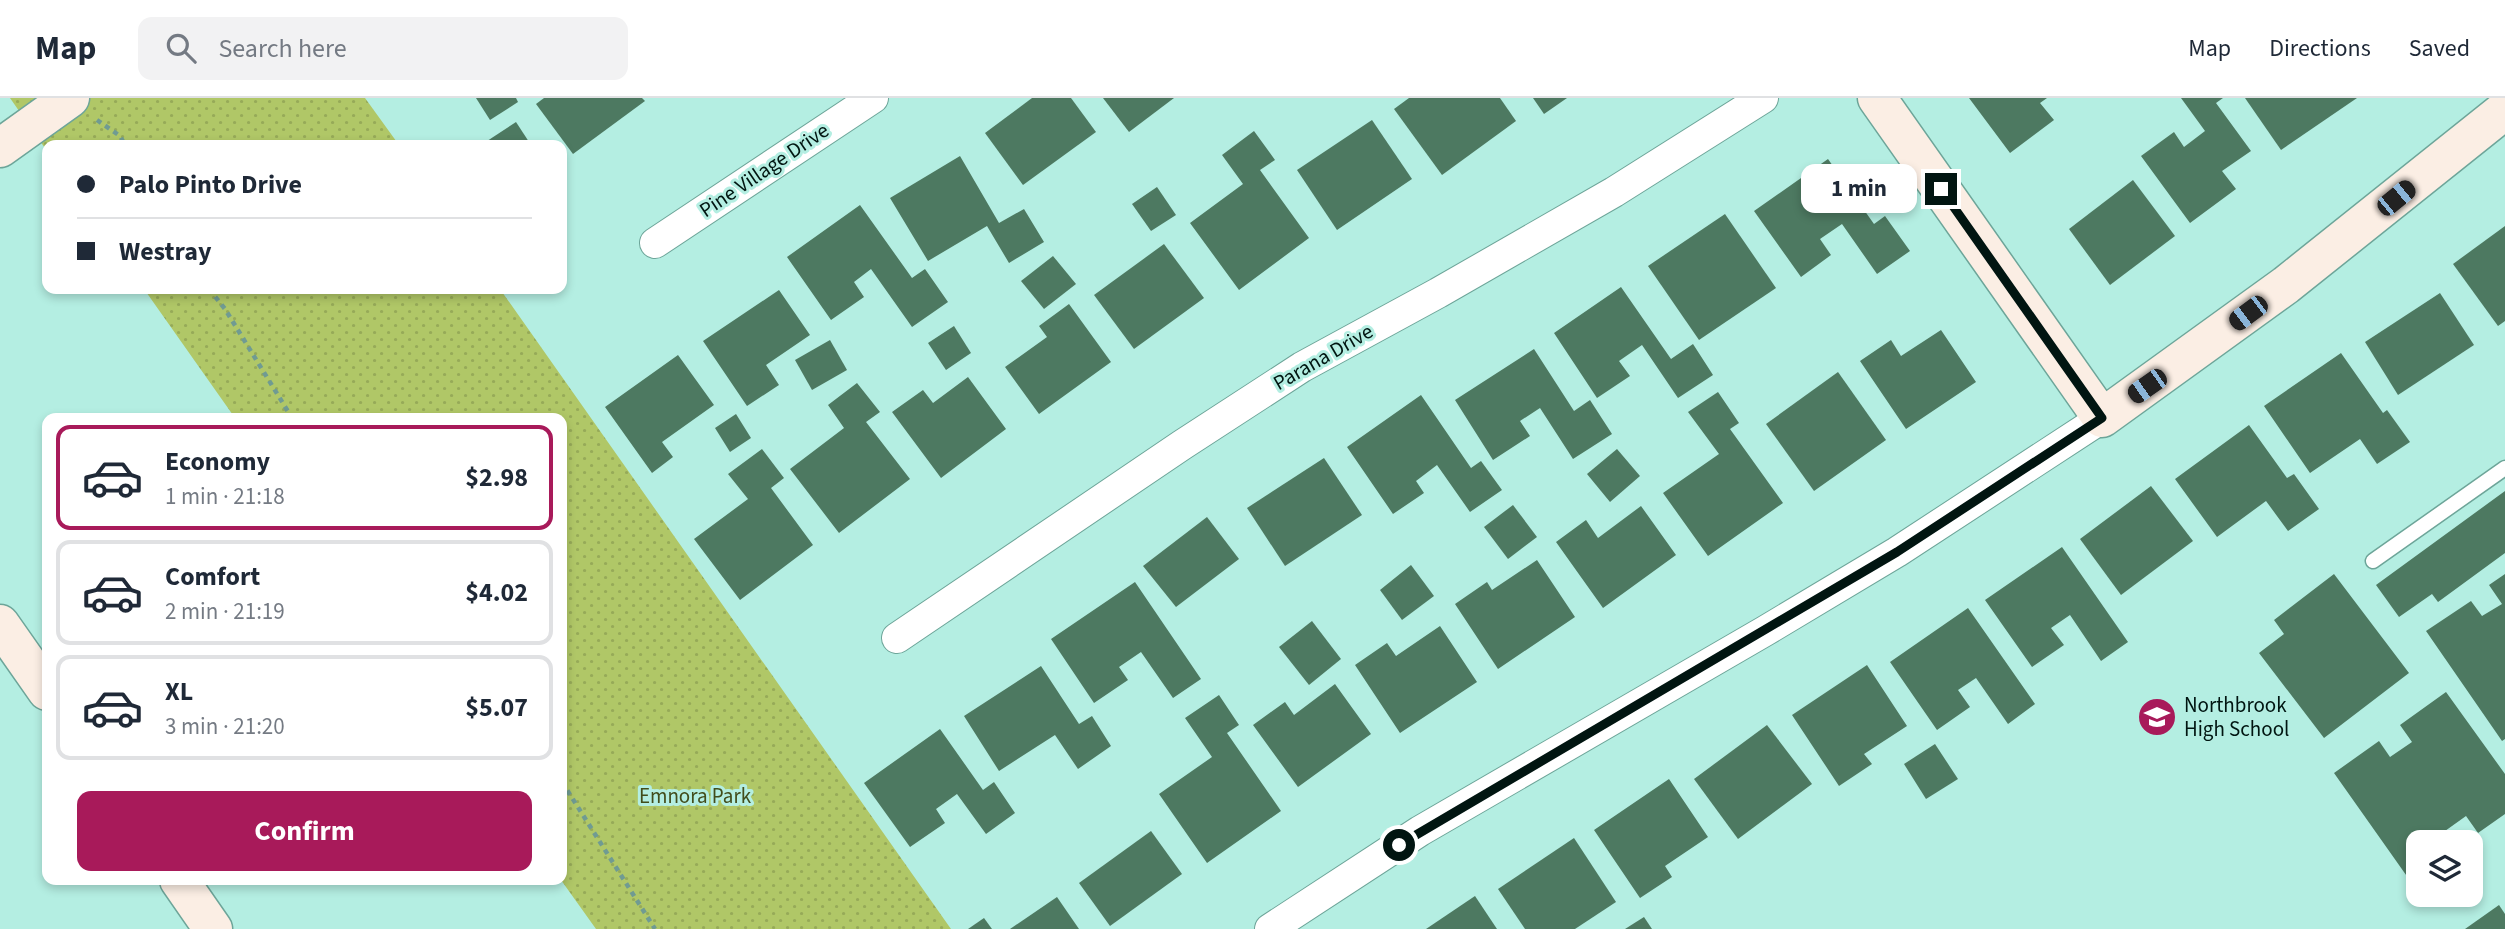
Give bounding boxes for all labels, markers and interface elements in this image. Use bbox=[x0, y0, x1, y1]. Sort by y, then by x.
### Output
search box bbox=[138, 17, 628, 80]
text: Map bbox=[35, 25, 96, 72]
icon: search bbox=[162, 29, 200, 67]
text: Search here bbox=[218, 30, 347, 67]
text: Map bbox=[2188, 31, 2231, 66]
text: Directions bbox=[2269, 31, 2371, 66]
text: Saved bbox=[2409, 31, 2470, 66]
street label: Pine Village Drive bbox=[693, 115, 835, 225]
callout: 1 min bbox=[1801, 164, 1916, 214]
text: Palo Pinto Drive bbox=[119, 166, 302, 203]
text: 1 min bbox=[1831, 172, 1887, 205]
route end bbox=[1925, 173, 1957, 205]
car bbox=[2374, 177, 2419, 219]
text: Westray bbox=[119, 233, 211, 270]
car bbox=[2225, 292, 2272, 334]
street label: Parana Drive bbox=[1268, 316, 1378, 398]
car bbox=[2124, 365, 2171, 407]
text: Economy bbox=[165, 443, 270, 480]
icon: car bbox=[81, 446, 144, 509]
text: $2.98 bbox=[465, 459, 528, 496]
text: 1 min · 21:18 bbox=[165, 480, 285, 513]
text: Comfort bbox=[165, 558, 260, 595]
icon: car bbox=[81, 561, 144, 624]
text: $4.02 bbox=[465, 574, 528, 611]
text: 2 min · 21:19 bbox=[165, 595, 285, 628]
text: XL bbox=[165, 673, 193, 710]
icon: car bbox=[81, 676, 144, 739]
text: $5.07 bbox=[465, 689, 528, 726]
place label: Northbrook High School bbox=[2184, 690, 2289, 744]
school or university icon: Northbrook High School bbox=[2136, 696, 2178, 738]
text: 3 min · 21:20 bbox=[165, 710, 285, 743]
park label: Emnora Park bbox=[639, 781, 752, 811]
button: Confirm bbox=[77, 791, 532, 871]
route start bbox=[1383, 829, 1415, 861]
map controls bbox=[2406, 830, 2483, 907]
button: layers bbox=[2406, 830, 2483, 907]

